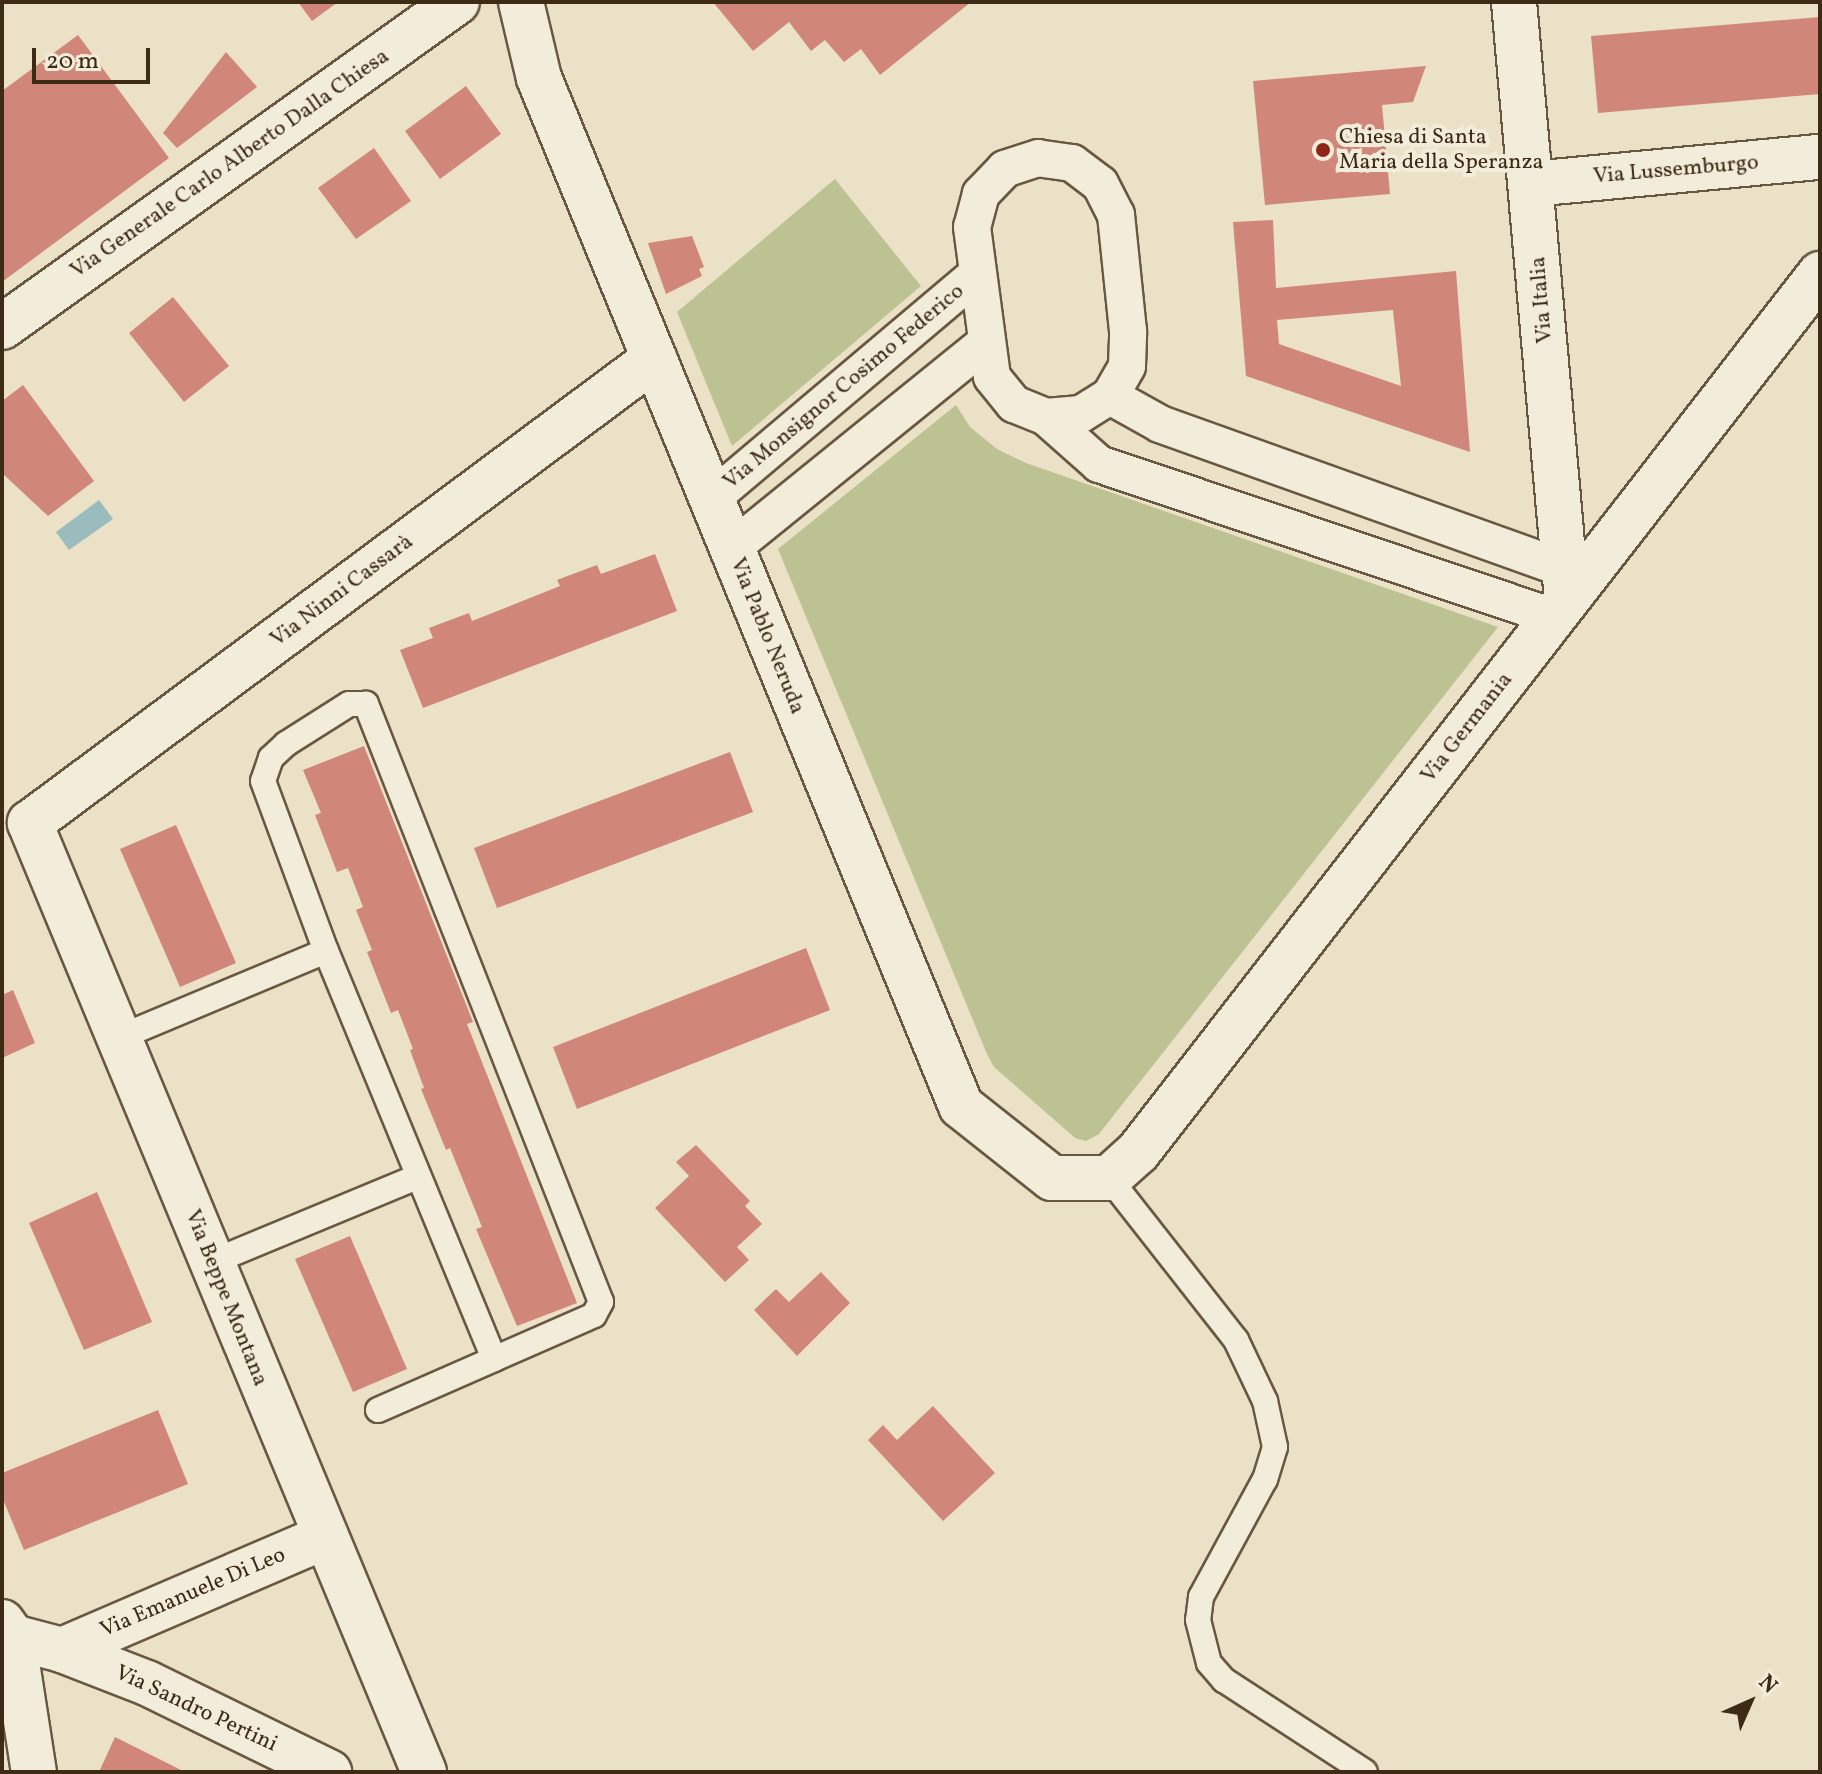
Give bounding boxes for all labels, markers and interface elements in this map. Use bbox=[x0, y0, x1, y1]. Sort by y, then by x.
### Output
scale bar bbox=[36, 32, 154, 82]
street label: Via Generale Carlo Alberto Dalla Chiesa bbox=[66, 43, 394, 285]
text: 20 m bbox=[46, 45, 99, 79]
place label: Chiesa di Santa Maria della Speranza bbox=[1339, 124, 1543, 176]
marker: Chiesa di Santa Maria della Speranza bbox=[1314, 141, 1332, 159]
street label: Via Lussemburgo bbox=[1592, 150, 1760, 190]
street label: Via Italia bbox=[1525, 256, 1559, 344]
street label: Via Monsignor Cosimo Federico bbox=[718, 278, 970, 496]
street label: Via Ninni Cassarà bbox=[266, 529, 418, 653]
street label: Via Pablo Neruda bbox=[724, 554, 810, 718]
street label: Via Germania bbox=[1416, 668, 1518, 788]
street label: Via Beppe Montana bbox=[179, 1206, 273, 1390]
street label: Via Emanuele Di Leo bbox=[96, 1542, 290, 1644]
street label: Via Sandro Pertini bbox=[111, 1660, 281, 1758]
north arrow bbox=[1710, 1662, 1790, 1742]
text: N bbox=[1751, 1668, 1784, 1701]

